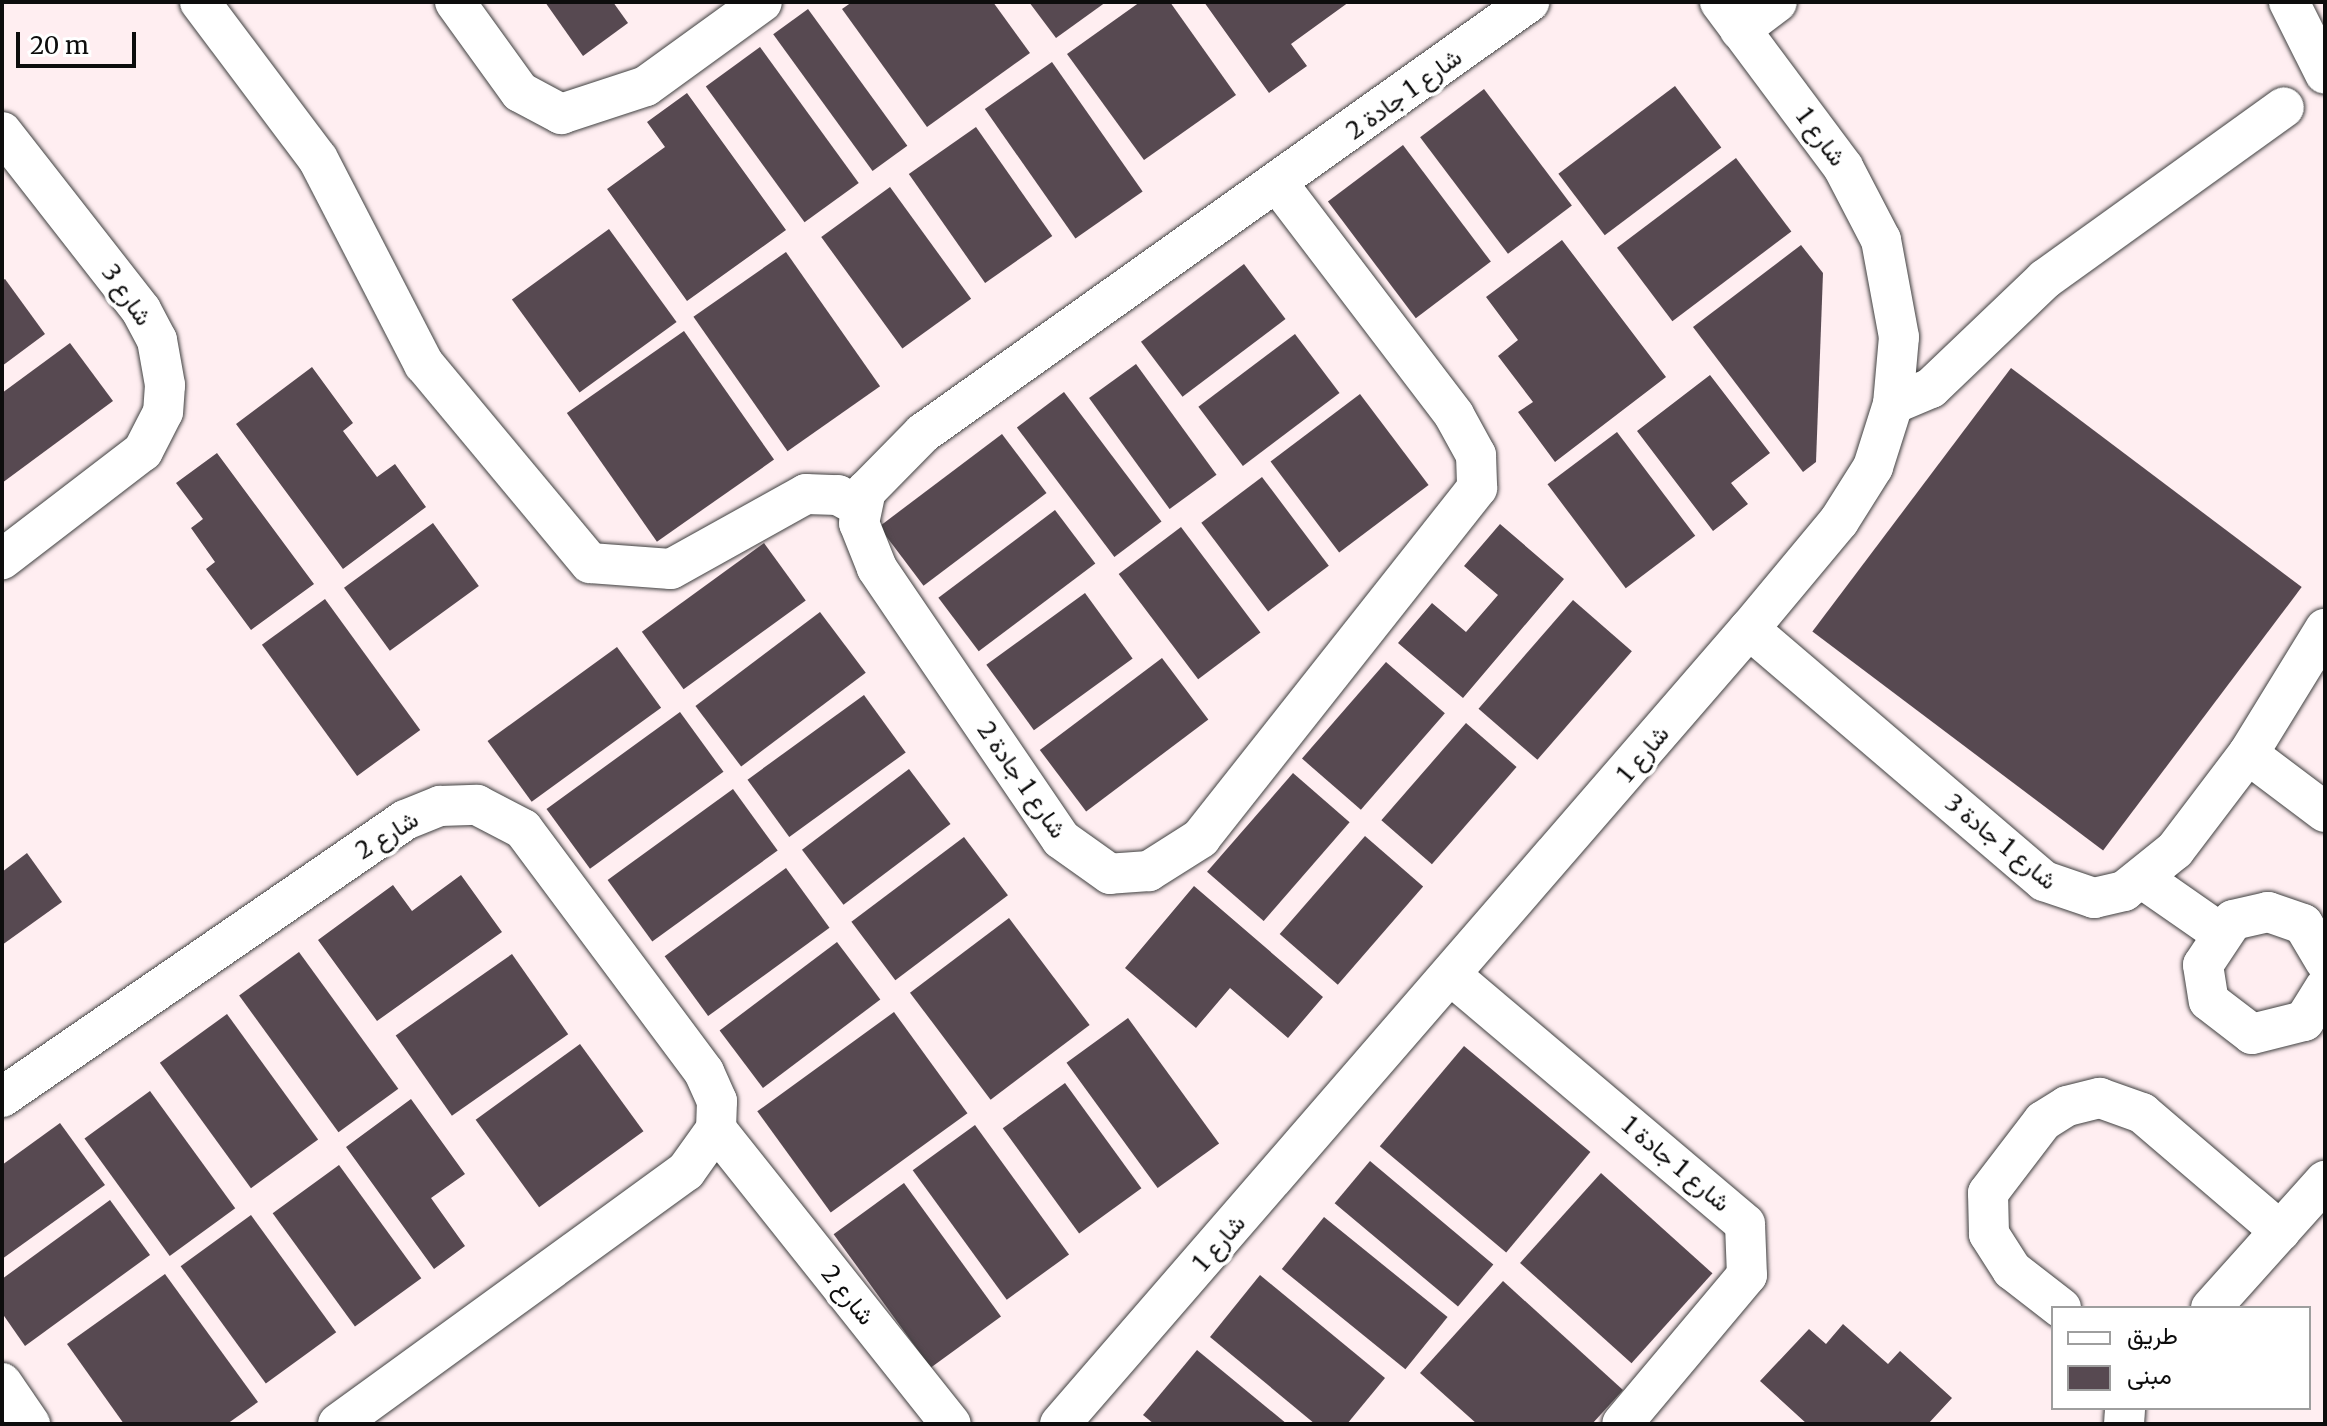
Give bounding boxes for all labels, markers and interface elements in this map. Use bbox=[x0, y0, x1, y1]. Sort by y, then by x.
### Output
scale bar bbox=[20, 16, 140, 66]
text: 20 m bbox=[30, 30, 89, 61]
street label: شارع 1 جادة 2 bbox=[1341, 43, 1467, 145]
street label: شارع 1 bbox=[1790, 102, 1852, 172]
street label: شارع 3 bbox=[96, 259, 158, 331]
street label: شارع 1 جادة 2 bbox=[971, 716, 1073, 844]
street label: شارع 1 bbox=[1611, 720, 1675, 788]
street label: شارع 1 جادة 3 bbox=[1939, 788, 2063, 896]
street label: شارع 2 bbox=[350, 805, 424, 865]
street label: شارع 1 جادة 1 bbox=[1616, 1111, 1736, 1217]
street label: شارع 1 bbox=[1187, 1209, 1251, 1277]
street label: شارع 2 bbox=[815, 1259, 881, 1331]
legend bbox=[2051, 1306, 2311, 1410]
text: طريق bbox=[2127, 1320, 2178, 1351]
text: مبنى bbox=[2127, 1360, 2172, 1391]

